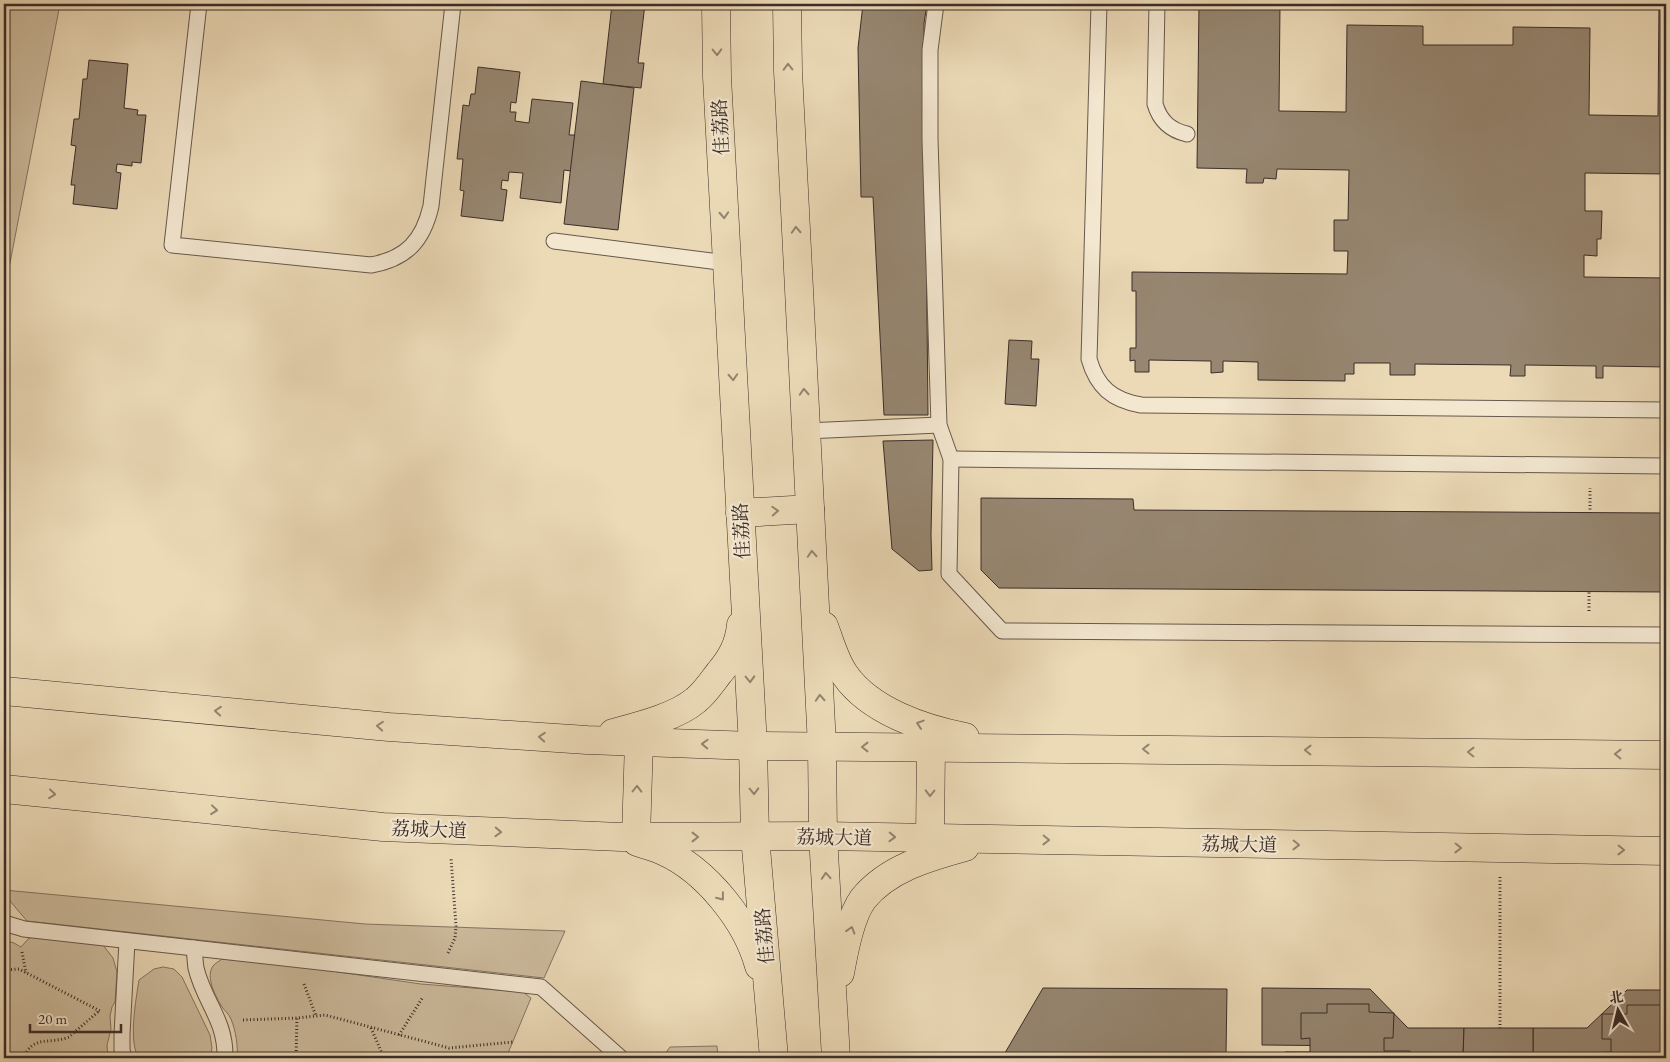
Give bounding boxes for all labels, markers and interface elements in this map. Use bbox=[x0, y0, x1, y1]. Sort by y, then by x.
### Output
one-way arrow bbox=[712, 49, 722, 57]
one-way arrow bbox=[782, 63, 793, 71]
street label: 佳荔路 bbox=[707, 98, 734, 156]
one-way arrow bbox=[719, 211, 730, 219]
one-way arrow bbox=[790, 225, 801, 233]
one-way arrow bbox=[728, 374, 738, 381]
one-way arrow bbox=[799, 388, 810, 396]
street label: 佳荔路 bbox=[728, 502, 755, 560]
one-way arrow bbox=[771, 505, 779, 516]
one-way arrow bbox=[807, 550, 818, 558]
one-way arrow bbox=[744, 675, 755, 683]
one-way arrow bbox=[814, 693, 825, 701]
one-way arrow bbox=[214, 706, 222, 717]
one-way arrow bbox=[916, 720, 925, 730]
one-way arrow bbox=[376, 721, 384, 732]
one-way arrow bbox=[538, 731, 546, 742]
one-way arrow bbox=[700, 738, 708, 749]
one-way arrow bbox=[860, 741, 868, 752]
one-way arrow bbox=[1142, 743, 1150, 754]
one-way arrow bbox=[1304, 745, 1312, 755]
one-way arrow bbox=[1467, 747, 1474, 757]
one-way arrow bbox=[1613, 749, 1621, 759]
one-way arrow bbox=[632, 785, 643, 793]
one-way arrow bbox=[749, 787, 760, 795]
one-way arrow bbox=[49, 788, 57, 799]
one-way arrow bbox=[925, 789, 935, 797]
one-way arrow bbox=[210, 805, 218, 816]
street label: 荔城大道 bbox=[391, 816, 467, 843]
street label: 荔城大道 bbox=[796, 824, 872, 851]
one-way arrow bbox=[494, 826, 502, 837]
street label: 荔城大道 bbox=[1201, 831, 1277, 858]
one-way arrow bbox=[692, 832, 700, 842]
one-way arrow bbox=[888, 832, 896, 842]
one-way arrow bbox=[1042, 835, 1050, 846]
one-way arrow bbox=[1292, 840, 1300, 850]
one-way arrow bbox=[1455, 843, 1463, 853]
one-way arrow bbox=[1617, 845, 1625, 856]
one-way arrow bbox=[820, 871, 831, 879]
one-way arrow bbox=[715, 891, 723, 900]
street label: 佳荔路 bbox=[750, 906, 779, 965]
one-way arrow bbox=[845, 926, 855, 934]
north arrow bbox=[1592, 984, 1642, 1034]
text: 北 bbox=[1608, 987, 1624, 1007]
scale bar bbox=[30, 1002, 121, 1034]
text: 20 m bbox=[38, 1009, 67, 1028]

